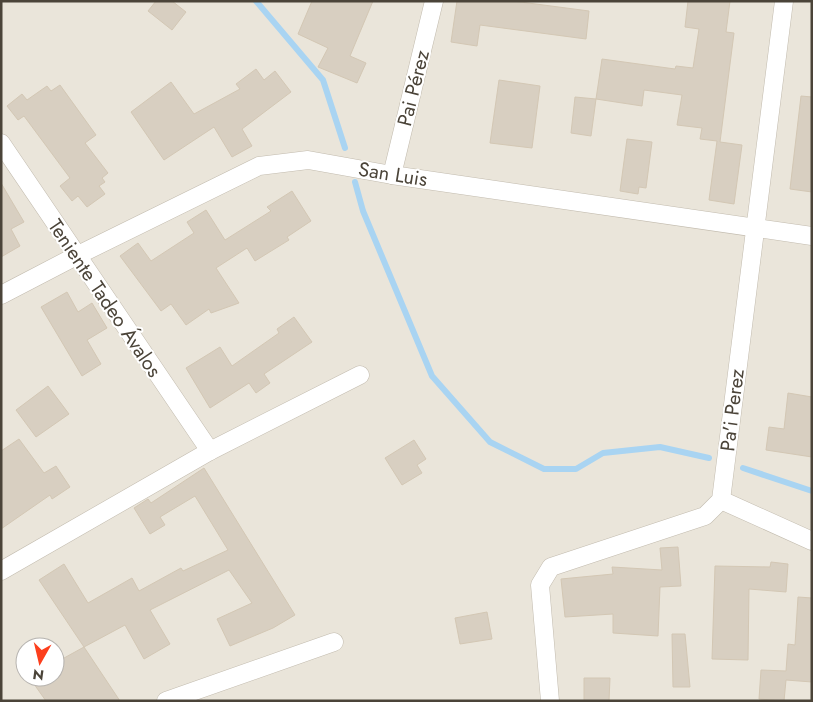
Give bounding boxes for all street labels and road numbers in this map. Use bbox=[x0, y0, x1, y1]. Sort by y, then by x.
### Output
street label: Pai Pérez bbox=[390, 47, 437, 129]
street label: San Luis bbox=[356, 155, 429, 194]
street label: Teniente Tadeo Ávalos bbox=[41, 214, 168, 383]
street label: Pa'i Perez bbox=[713, 367, 752, 453]

